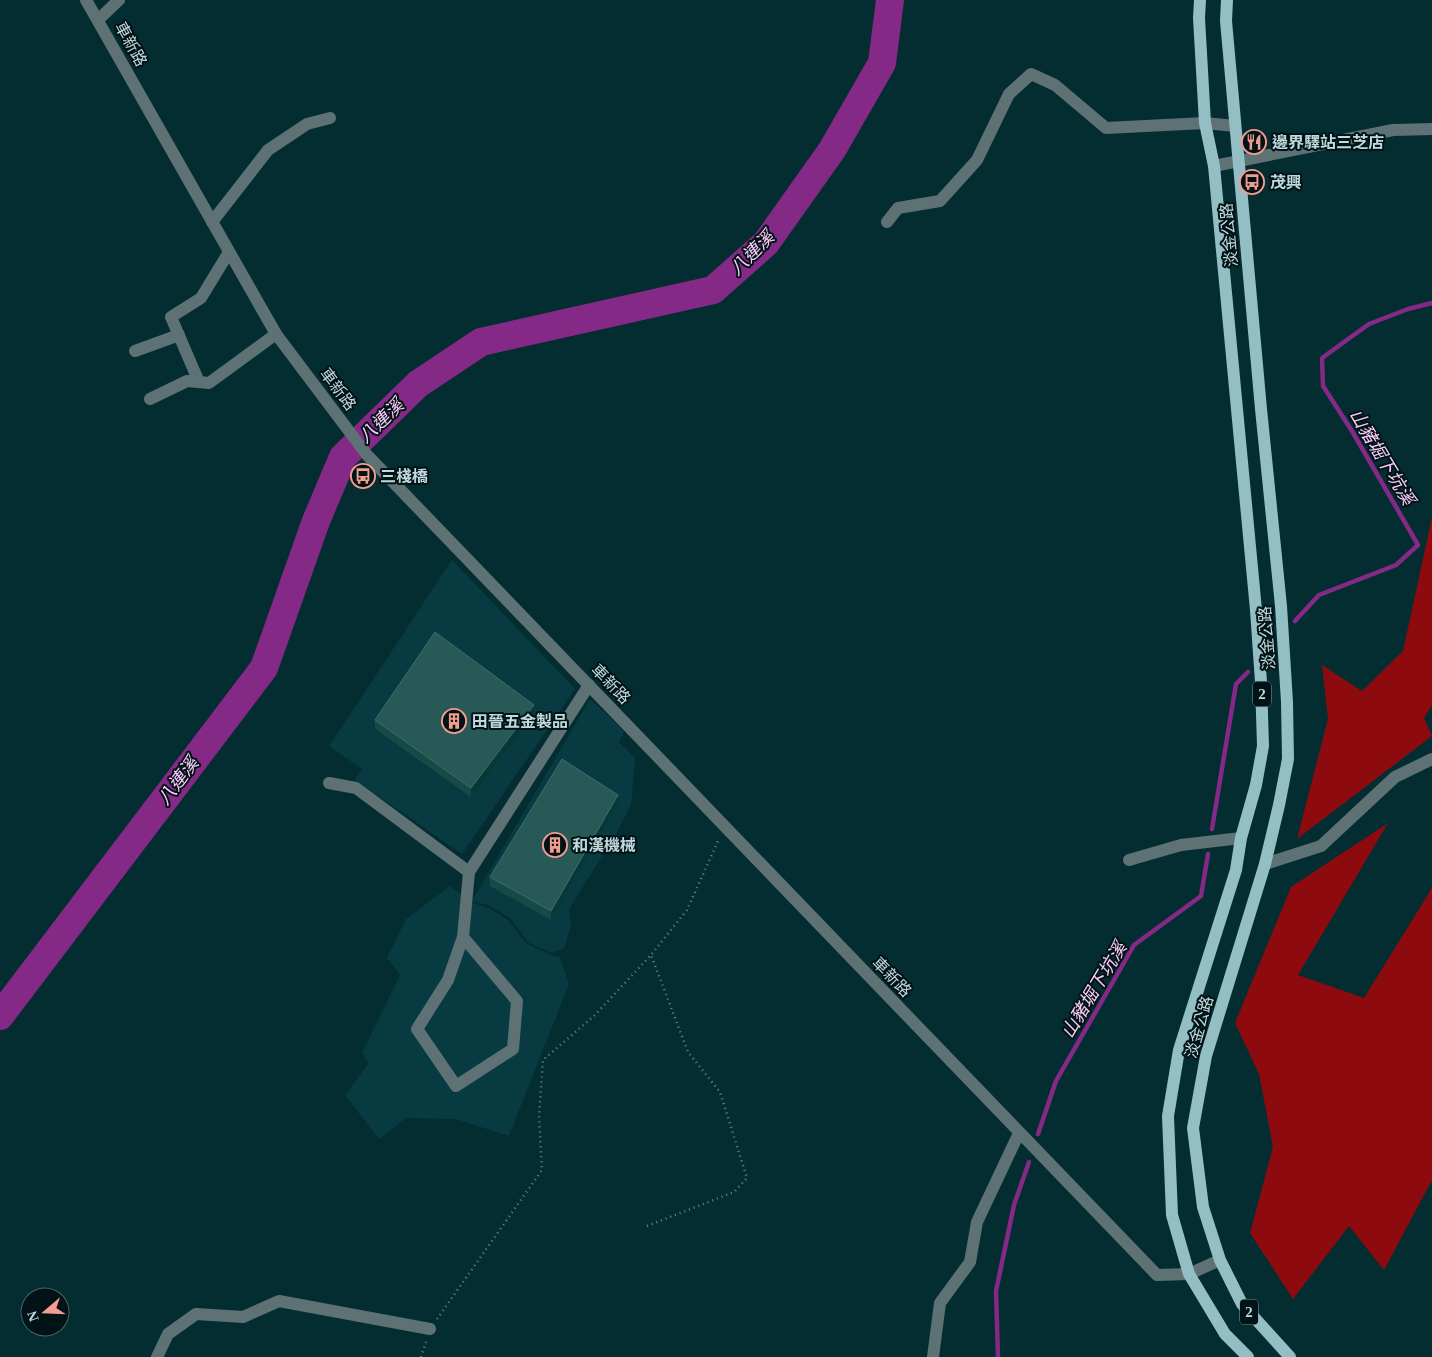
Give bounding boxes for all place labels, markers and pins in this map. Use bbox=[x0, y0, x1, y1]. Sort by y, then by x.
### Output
restaurant icon: 邊界驛站三芝店 bbox=[1241, 129, 1267, 155]
place label: 邊界驛站三芝店 bbox=[1272, 134, 1384, 151]
bus stop icon: 茂興 bbox=[1239, 169, 1265, 195]
place label: 茂興 bbox=[1270, 174, 1302, 191]
bus stop icon: 三棧橋 bbox=[350, 463, 376, 489]
place label: 三棧橋 bbox=[380, 467, 428, 485]
building icon: 田晉五金製品 bbox=[441, 708, 467, 734]
place label: 田晉五金製品 bbox=[472, 712, 568, 730]
building icon: 和漢機械 bbox=[542, 832, 568, 858]
place label: 和漢機械 bbox=[572, 837, 636, 854]

